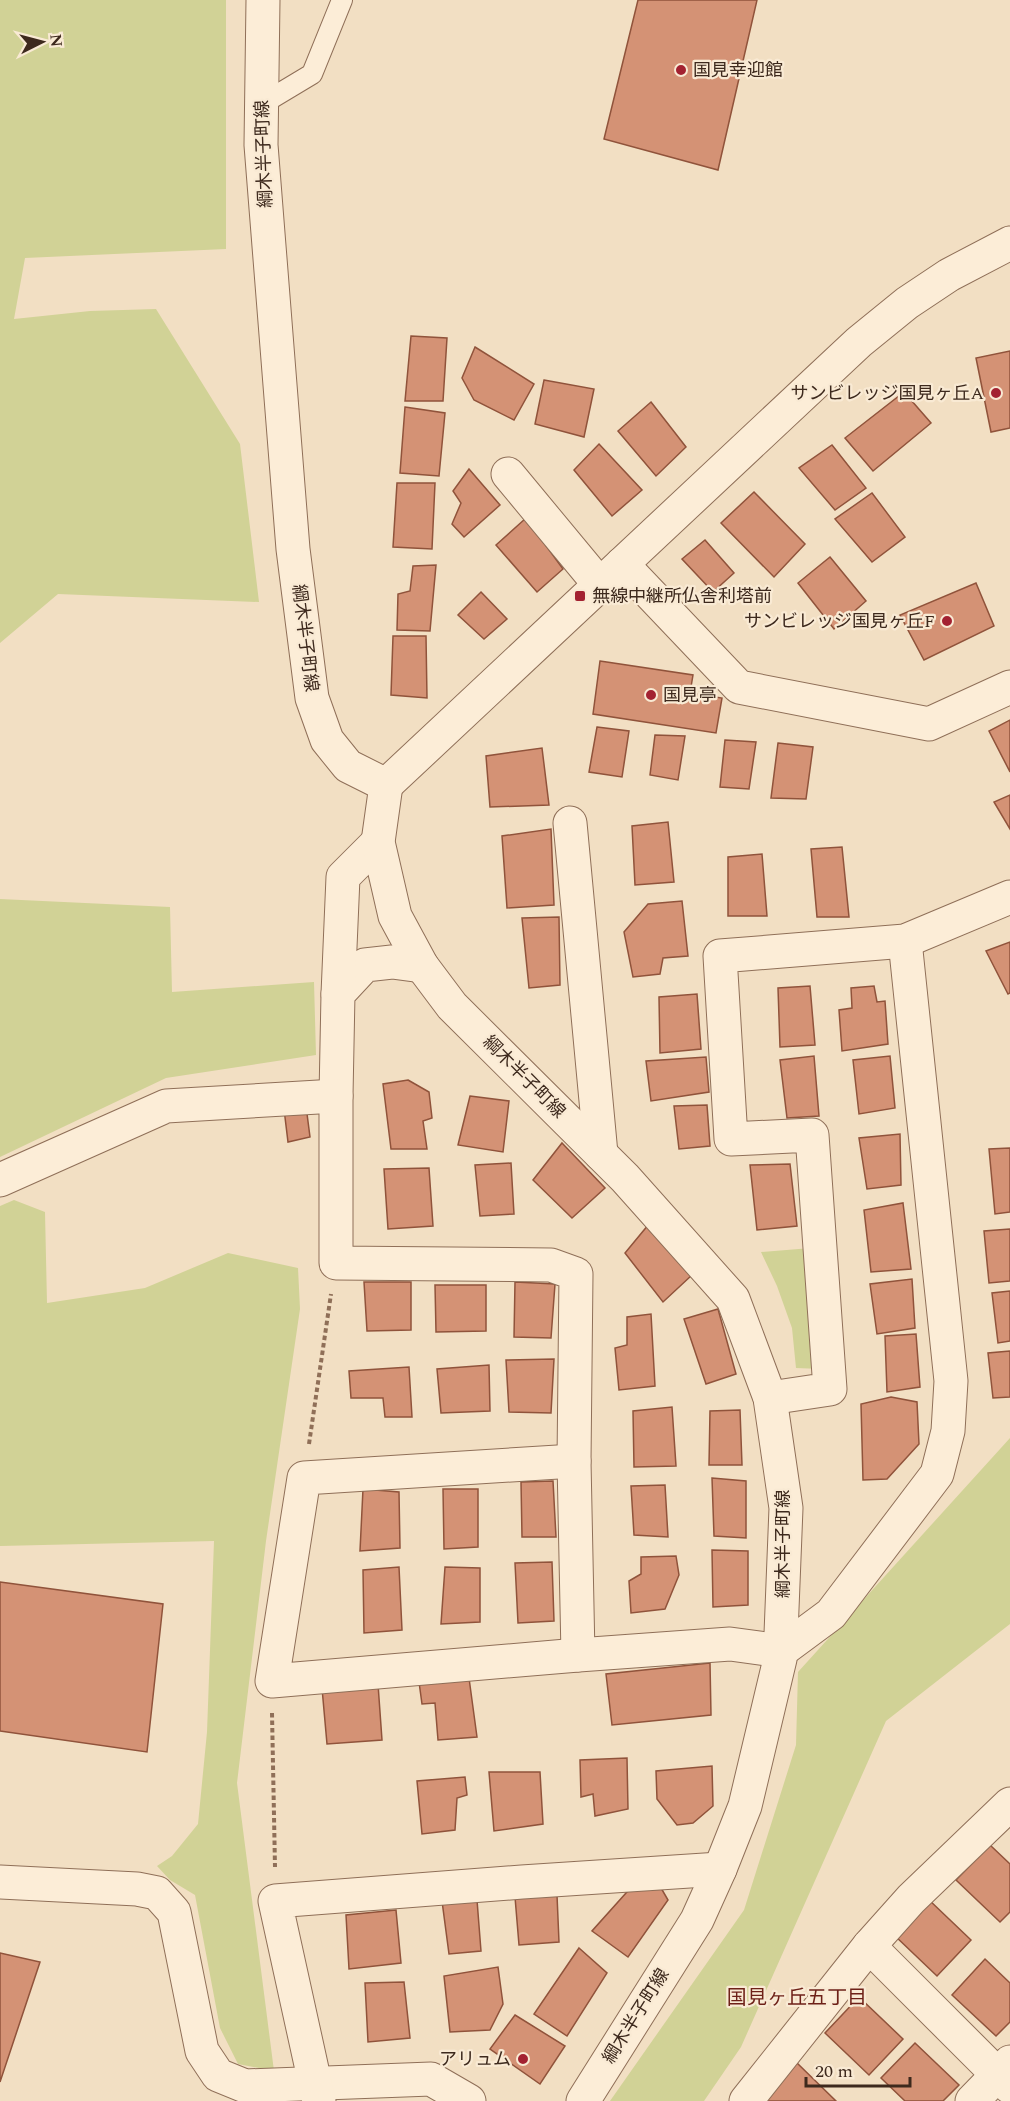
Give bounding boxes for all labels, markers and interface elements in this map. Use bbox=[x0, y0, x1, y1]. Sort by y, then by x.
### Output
north arrow bbox=[12, 12, 72, 72]
text: N bbox=[43, 33, 69, 48]
place label: 国見幸迎館 bbox=[693, 57, 783, 84]
marker: 国見幸迎館 bbox=[674, 63, 688, 77]
street label: 綱木半子町線 bbox=[249, 100, 279, 208]
place label: サンビレッジ国見ヶ丘A bbox=[791, 380, 984, 407]
marker: サンビレッジ国見ヶ丘A bbox=[989, 386, 1003, 400]
street label: 綱木半子町線 bbox=[285, 583, 325, 693]
place label: 無線中継所仏舎利塔前 bbox=[592, 583, 772, 610]
marker: 無線中継所仏舎利塔前 bbox=[573, 589, 587, 603]
place label: サンビレッジ国見ヶ丘F bbox=[744, 608, 935, 635]
marker: サンビレッジ国見ヶ丘F bbox=[940, 614, 954, 628]
place label: 国見亭 bbox=[663, 682, 717, 709]
marker: 国見亭 bbox=[644, 688, 658, 702]
street label: 綱木半子町線 bbox=[476, 1029, 572, 1125]
street label: 綱木半子町線 bbox=[770, 1490, 797, 1598]
street label: 綱木半子町線 bbox=[596, 1963, 676, 2069]
district label: 国見ヶ丘五丁目 bbox=[727, 1983, 867, 2013]
place label: アリュム bbox=[439, 2046, 511, 2073]
scale bar bbox=[806, 2050, 910, 2088]
marker: アリュム bbox=[516, 2052, 530, 2066]
text: 20 m bbox=[815, 2058, 853, 2085]

